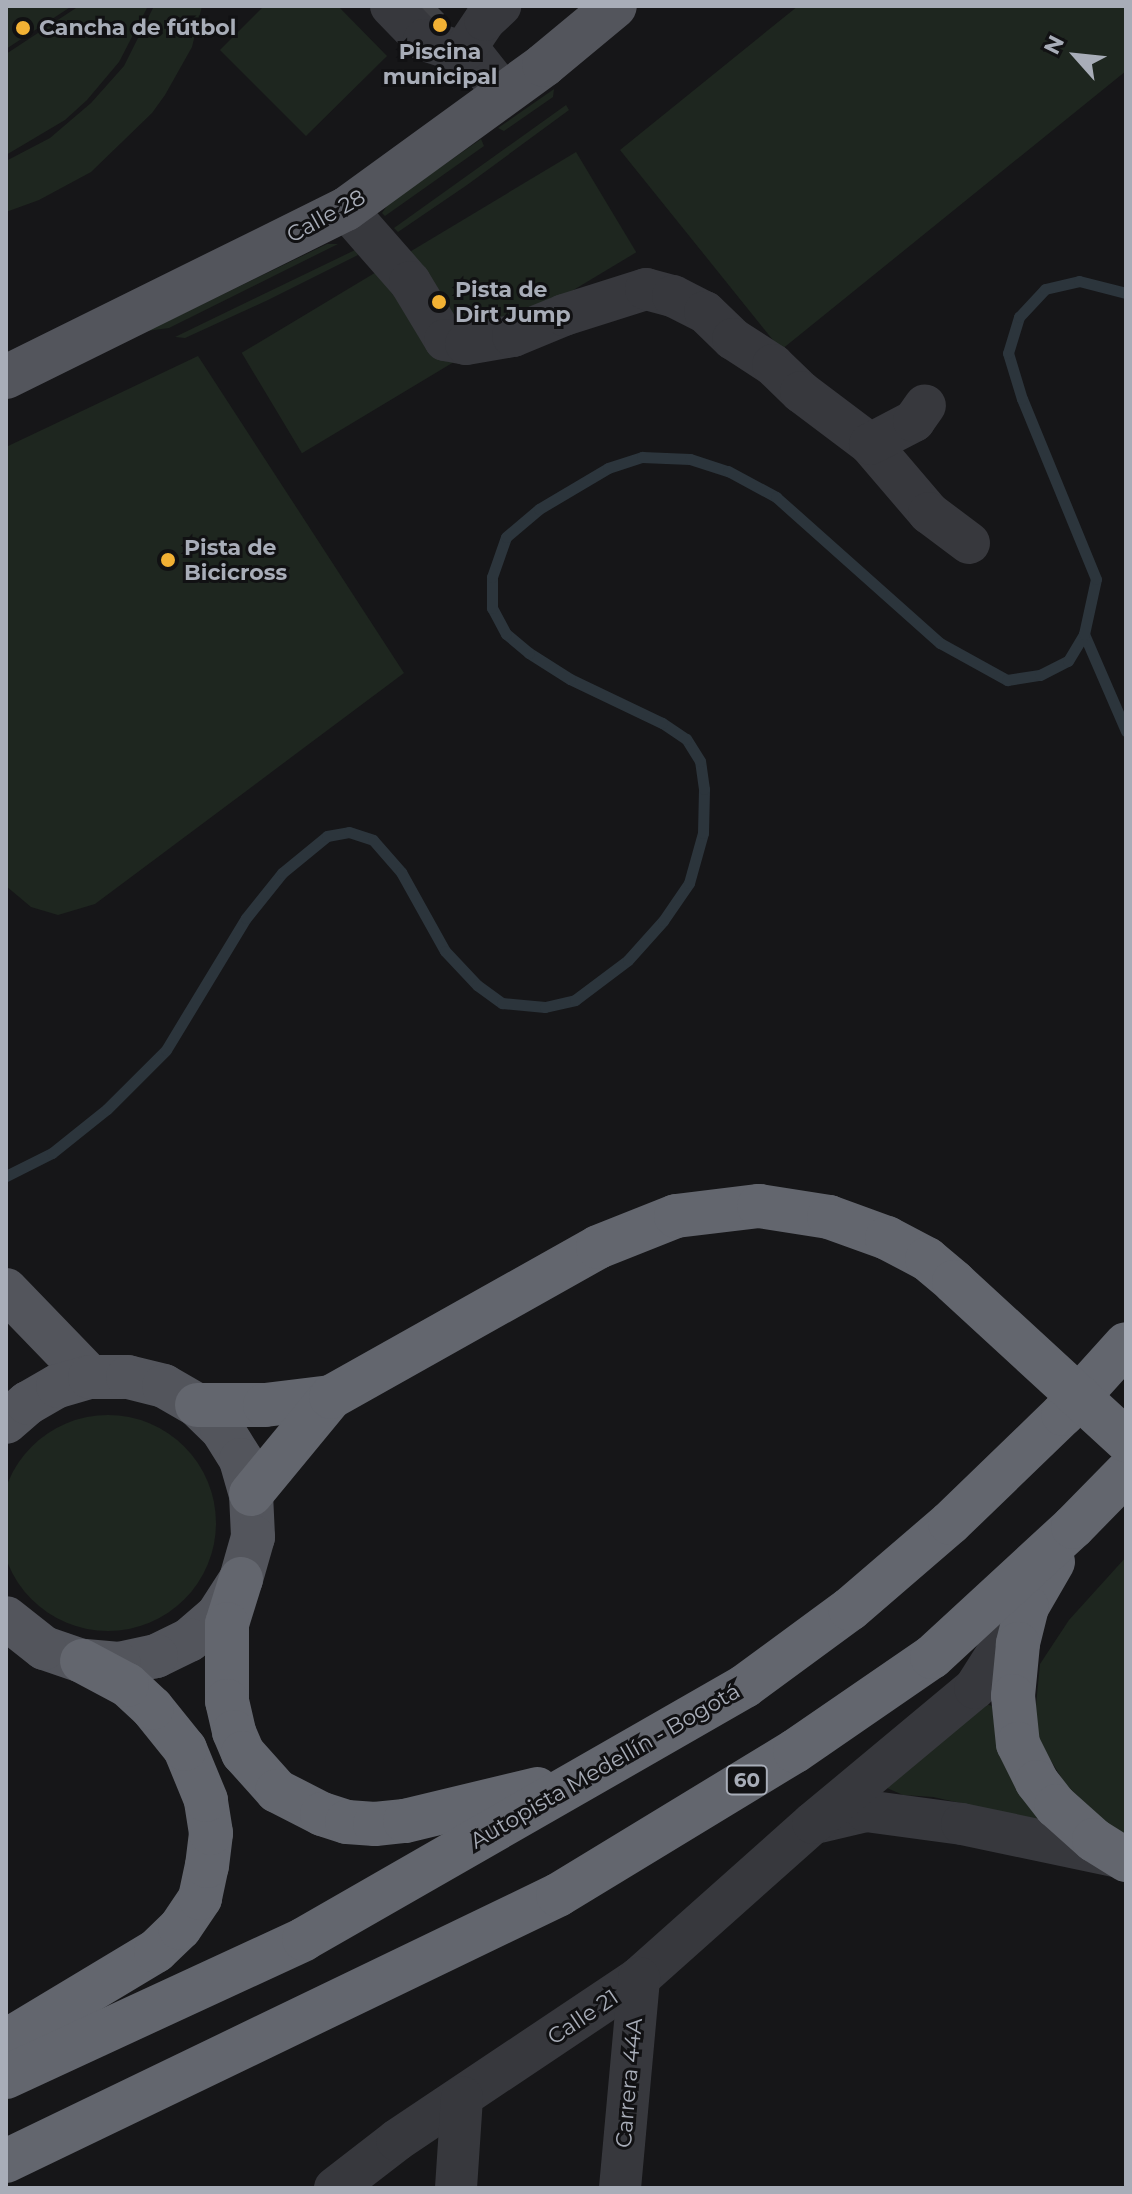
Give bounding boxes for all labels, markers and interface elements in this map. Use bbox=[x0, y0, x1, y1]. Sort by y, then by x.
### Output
place label: Cancha de fútbol bbox=[39, 15, 236, 41]
marker: Piscina municipal bbox=[431, 16, 449, 34]
north arrow bbox=[1036, 16, 1116, 96]
marker: Cancha de fútbol bbox=[14, 19, 32, 37]
text: N bbox=[1038, 31, 1070, 59]
place label: Piscina municipal bbox=[383, 38, 497, 90]
street label: Calle 28 bbox=[282, 184, 370, 248]
place label: Pista de Dirt Jump bbox=[455, 276, 571, 328]
marker: Pista de Dirt Jump bbox=[430, 293, 448, 311]
place label: Pista de Bicicross bbox=[184, 534, 287, 586]
marker: Pista de Bicicross bbox=[159, 551, 177, 569]
street label: Autopista Medellín - Bogotá bbox=[465, 1678, 745, 1854]
road number: 60 bbox=[725, 1764, 769, 1796]
street label: Calle 21 bbox=[543, 1984, 623, 2050]
street label: Carrera 44A bbox=[610, 2017, 648, 2149]

